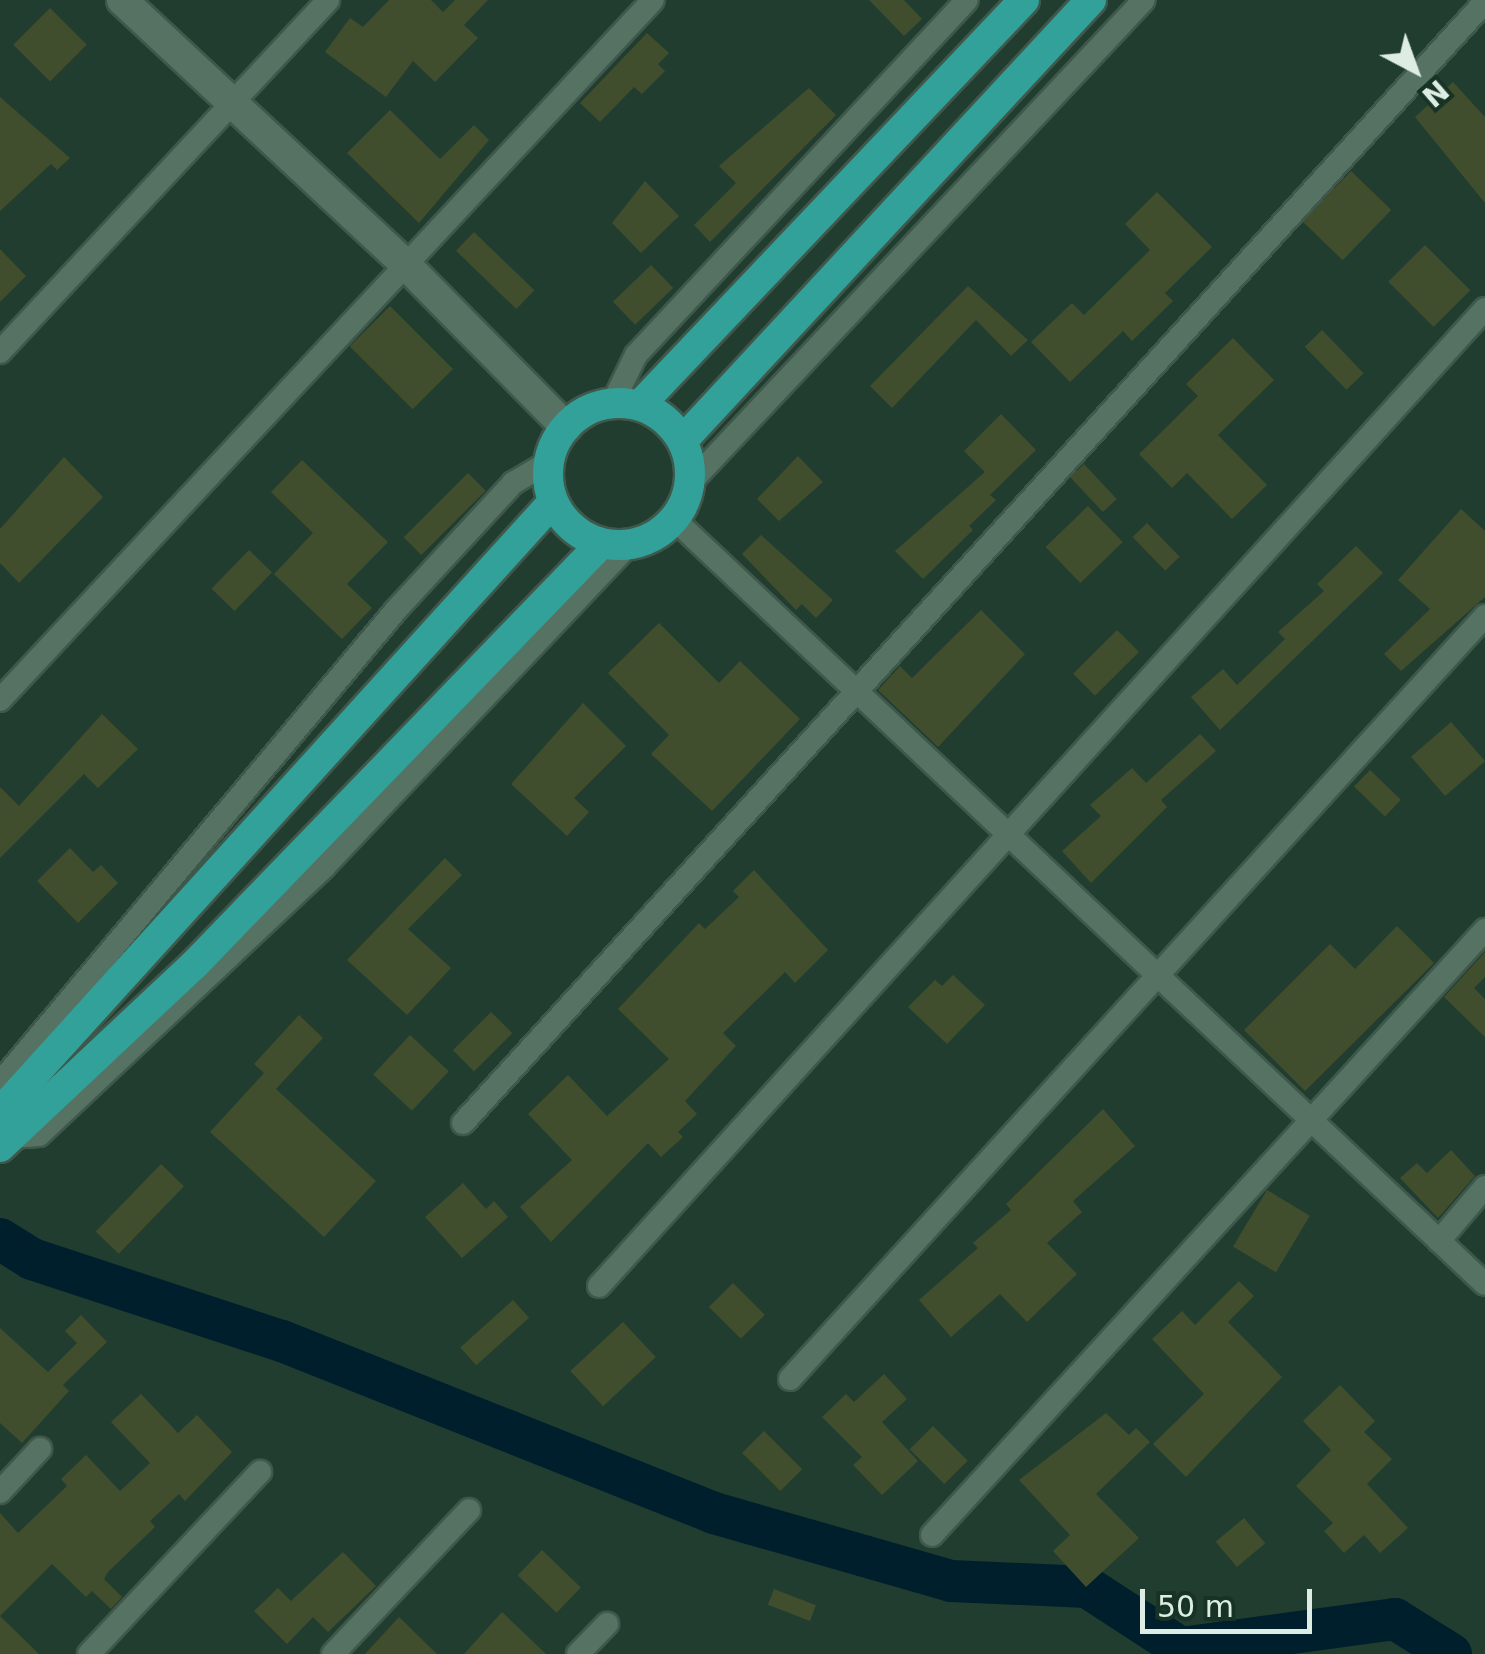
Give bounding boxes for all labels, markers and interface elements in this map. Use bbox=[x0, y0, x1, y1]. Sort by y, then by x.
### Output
north arrow bbox=[1365, 20, 1465, 120]
text: N bbox=[1415, 73, 1455, 113]
scale bar bbox=[1145, 1569, 1318, 1631]
text: 50 m bbox=[1157, 1589, 1234, 1624]

